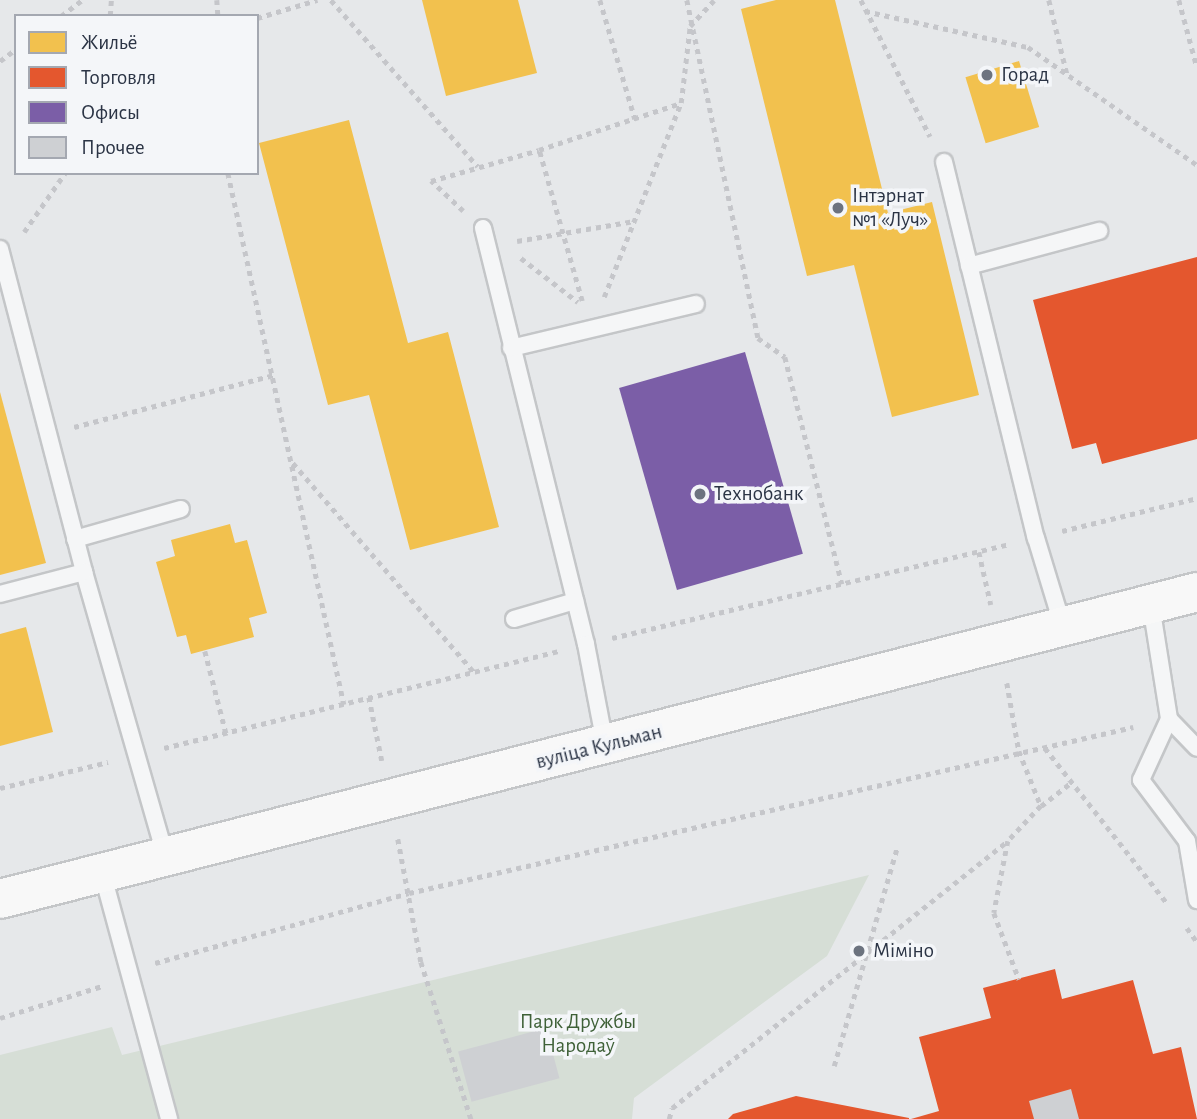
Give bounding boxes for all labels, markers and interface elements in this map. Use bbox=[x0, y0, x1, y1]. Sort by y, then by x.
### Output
legend bbox=[14, 14, 259, 175]
text: Жильё bbox=[81, 32, 137, 53]
place label: Горад bbox=[1001, 62, 1049, 88]
text: Торговля bbox=[81, 67, 156, 88]
marker: Горад bbox=[979, 67, 995, 83]
text: Офисы bbox=[81, 102, 140, 123]
text: Прочее bbox=[81, 137, 145, 158]
place label: Інтэрнат №1 «Луч» bbox=[852, 183, 928, 233]
marker: Інтэрнат №1 «Луч» bbox=[830, 200, 846, 216]
place label: Технобанк bbox=[714, 481, 803, 507]
marker: Технобанк bbox=[692, 486, 708, 502]
street label: вуліца Кульман bbox=[533, 719, 665, 775]
place label: Міміно bbox=[873, 938, 934, 964]
marker: Міміно bbox=[851, 943, 867, 959]
park label: Парк Дружбы Народаў bbox=[520, 1009, 636, 1059]

